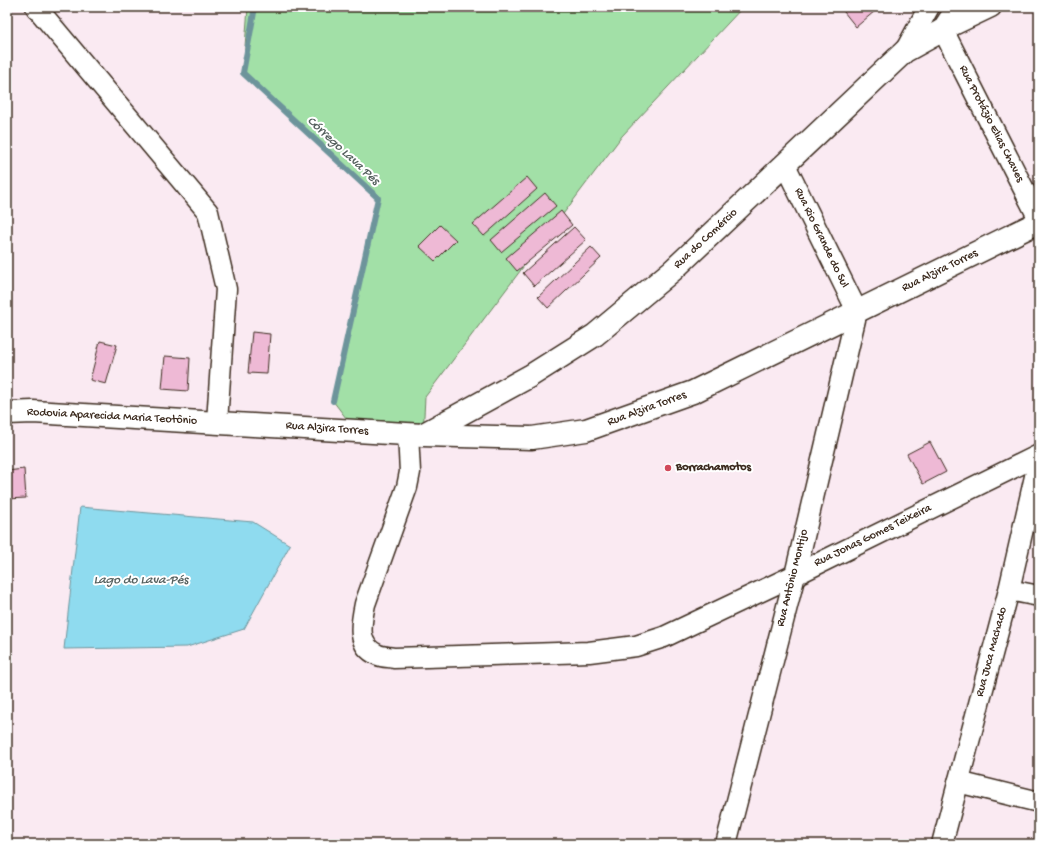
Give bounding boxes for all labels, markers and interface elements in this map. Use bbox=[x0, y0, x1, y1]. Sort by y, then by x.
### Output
street label: Rua Protázio Elias Chaves bbox=[955, 63, 1027, 185]
water label: Córrego Lava Pés bbox=[304, 114, 383, 189]
street label: Rua Rio Grande do Sul bbox=[791, 186, 851, 291]
street label: Rua do Comércio bbox=[671, 206, 741, 272]
street label: Rua Alzira Torres bbox=[900, 246, 981, 295]
street label: Rua Alzira Torres bbox=[606, 388, 689, 430]
street label: Rodovia Aparecida Maria Teotônio bbox=[26, 406, 198, 428]
street label: Rua Alzira Torres bbox=[285, 419, 369, 439]
place label: Borrachamotos bbox=[675, 461, 752, 475]
marker: Borrachamotos bbox=[663, 463, 673, 473]
street label: Rua Jonas Gomes Teixeira bbox=[812, 501, 934, 571]
street label: Rua Antônio Montijo bbox=[774, 528, 812, 628]
water label: Lago do Lava-Pés bbox=[94, 573, 189, 588]
street label: Rua Juca Machado bbox=[973, 606, 1011, 698]

